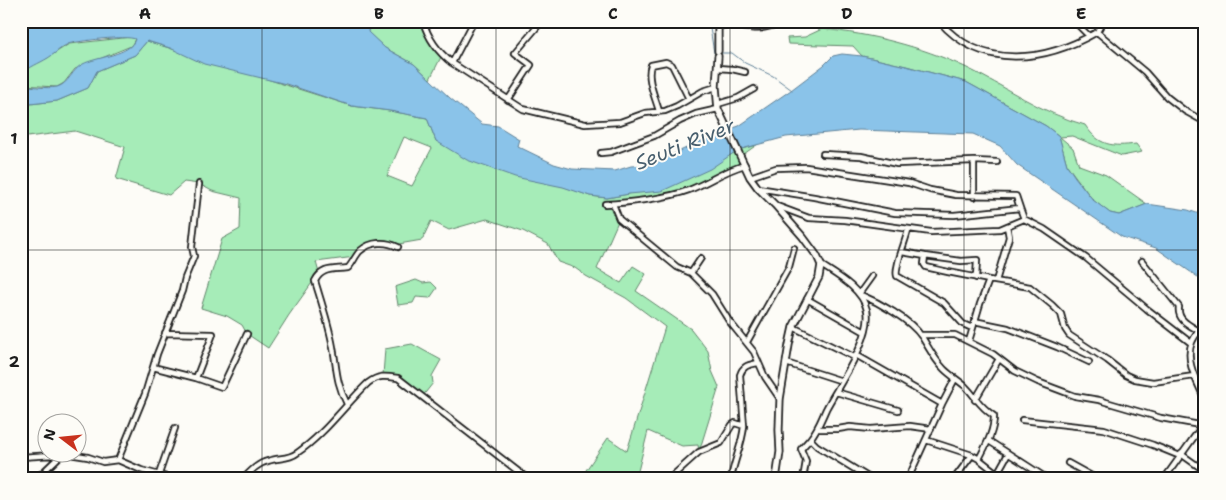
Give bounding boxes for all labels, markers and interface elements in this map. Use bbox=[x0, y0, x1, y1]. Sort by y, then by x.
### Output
text: A bbox=[139, 3, 151, 24]
text: B bbox=[374, 3, 384, 24]
text: C bbox=[608, 3, 618, 24]
text: D bbox=[841, 3, 853, 24]
text: E bbox=[1076, 3, 1086, 24]
water label: Seuti River bbox=[631, 112, 739, 176]
text: 1 bbox=[10, 128, 18, 149]
text: 2 bbox=[8, 351, 20, 372]
north arrow bbox=[38, 412, 88, 462]
text: N bbox=[39, 427, 60, 442]

